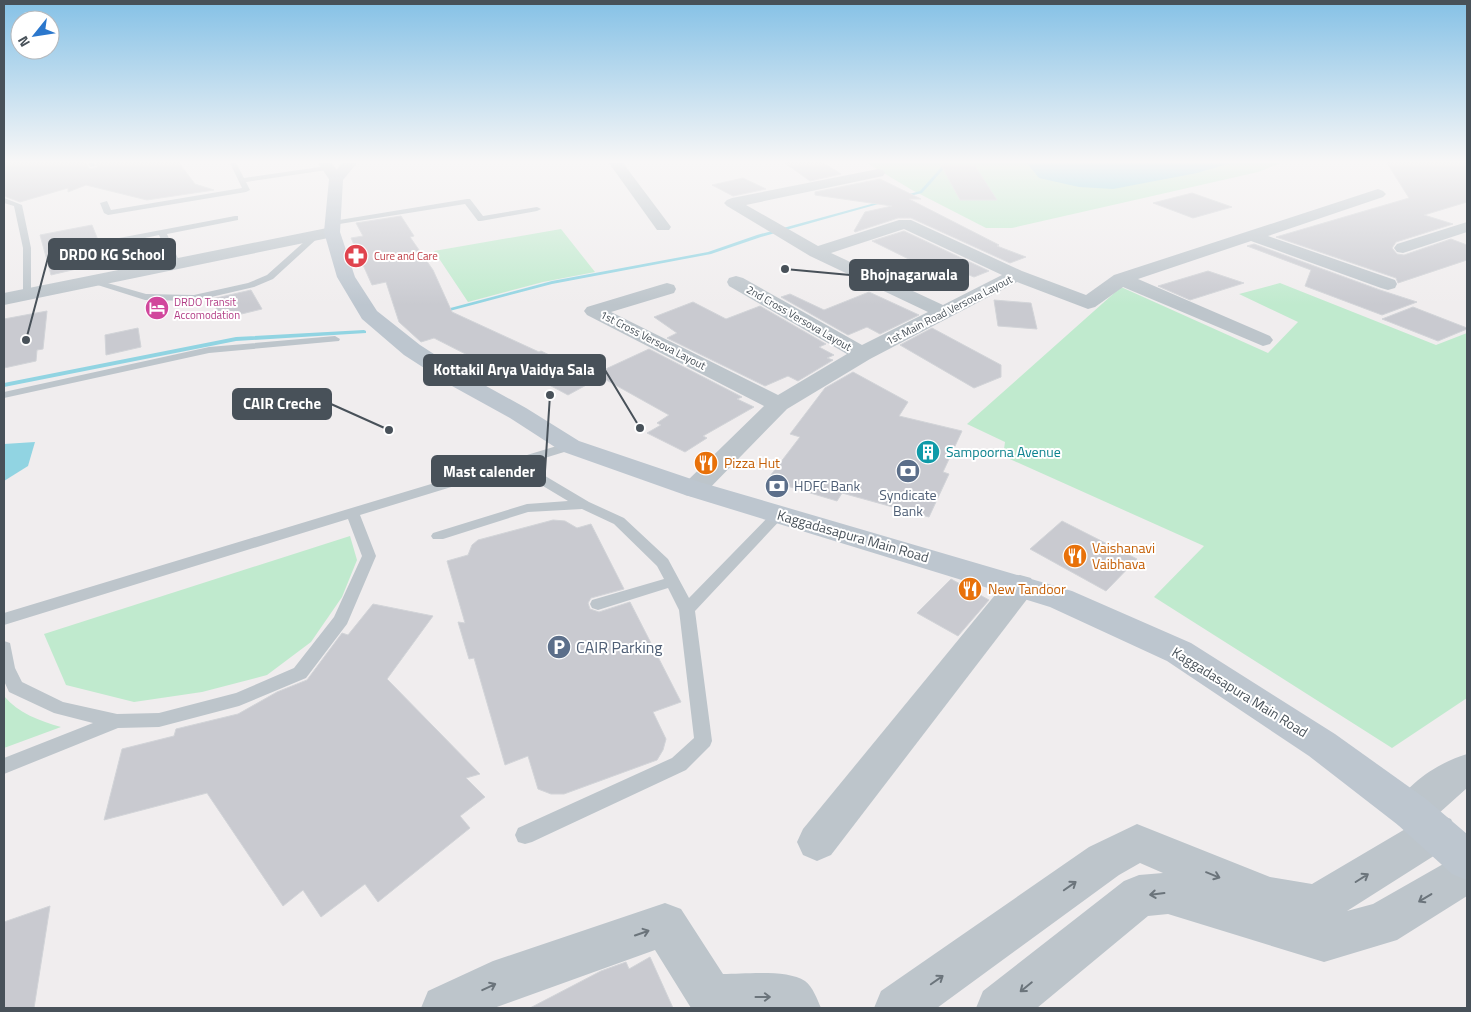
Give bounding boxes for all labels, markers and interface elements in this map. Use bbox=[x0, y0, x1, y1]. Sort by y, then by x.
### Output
north arrow bbox=[10, 10, 60, 60]
text: N bbox=[12, 32, 35, 51]
callout: DRDO KG School bbox=[49, 239, 175, 269]
text: DRDO KG School bbox=[59, 243, 165, 266]
pharmacy icon: Cure and Care bbox=[343, 243, 369, 269]
place label: Cure and Care bbox=[374, 248, 438, 264]
callout: Bhojnagarwala bbox=[850, 260, 968, 290]
text: Bhojnagarwala bbox=[860, 263, 958, 286]
street label: 1st Main Road Versova Layout bbox=[883, 271, 1015, 349]
street label: 2nd Cross Versova Layout bbox=[743, 281, 855, 355]
place label: DRDO Transit Accomodation bbox=[174, 294, 240, 323]
hotel icon: DRDO Transit Accomodation bbox=[144, 295, 170, 321]
street label: 1st Cross Versova Layout bbox=[597, 306, 709, 374]
callout: Kottakil Arya Vaidya Sala bbox=[424, 355, 605, 385]
text: Kottakil Arya Vaidya Sala bbox=[433, 358, 595, 381]
callout: CAIR Creche bbox=[233, 389, 331, 419]
text: CAIR Creche bbox=[243, 392, 321, 415]
building icon: Sampoorna Avenue bbox=[915, 439, 941, 465]
place label: Sampoorna Avenue bbox=[946, 441, 1061, 462]
restaurant icon: Pizza Hut bbox=[693, 450, 719, 476]
place label: Pizza Hut bbox=[724, 452, 780, 473]
callout: Mast calender bbox=[432, 456, 545, 486]
bank icon: Syndicate Bank bbox=[895, 458, 921, 484]
text: Mast calender bbox=[443, 460, 536, 483]
bank icon: HDFC Bank bbox=[764, 473, 790, 499]
place label: HDFC Bank bbox=[794, 475, 861, 496]
place label: Syndicate Bank bbox=[879, 484, 937, 521]
street label: Kaggadasapura Main Road bbox=[775, 504, 931, 567]
place label: Vaishanavi Vaibhava bbox=[1092, 537, 1155, 574]
restaurant icon: Vaishanavi Vaibhava bbox=[1062, 543, 1088, 569]
restaurant icon: New Tandoor bbox=[957, 576, 983, 602]
place label: New Tandoor bbox=[988, 578, 1066, 599]
parking icon: CAIR Parking bbox=[546, 634, 572, 660]
place label: CAIR Parking bbox=[576, 635, 663, 659]
street label: Kaggadasapura Main Road bbox=[1168, 641, 1312, 742]
one-way arrow bbox=[1205, 870, 1220, 880]
one-way arrow bbox=[1355, 873, 1369, 883]
one-way arrow bbox=[1063, 881, 1077, 891]
one-way arrow bbox=[1149, 889, 1165, 899]
one-way arrow bbox=[1419, 893, 1433, 903]
one-way arrow bbox=[634, 928, 649, 937]
one-way arrow bbox=[930, 975, 944, 985]
one-way arrow bbox=[481, 982, 496, 991]
one-way arrow bbox=[1020, 982, 1033, 993]
one-way arrow bbox=[755, 993, 771, 1002]

